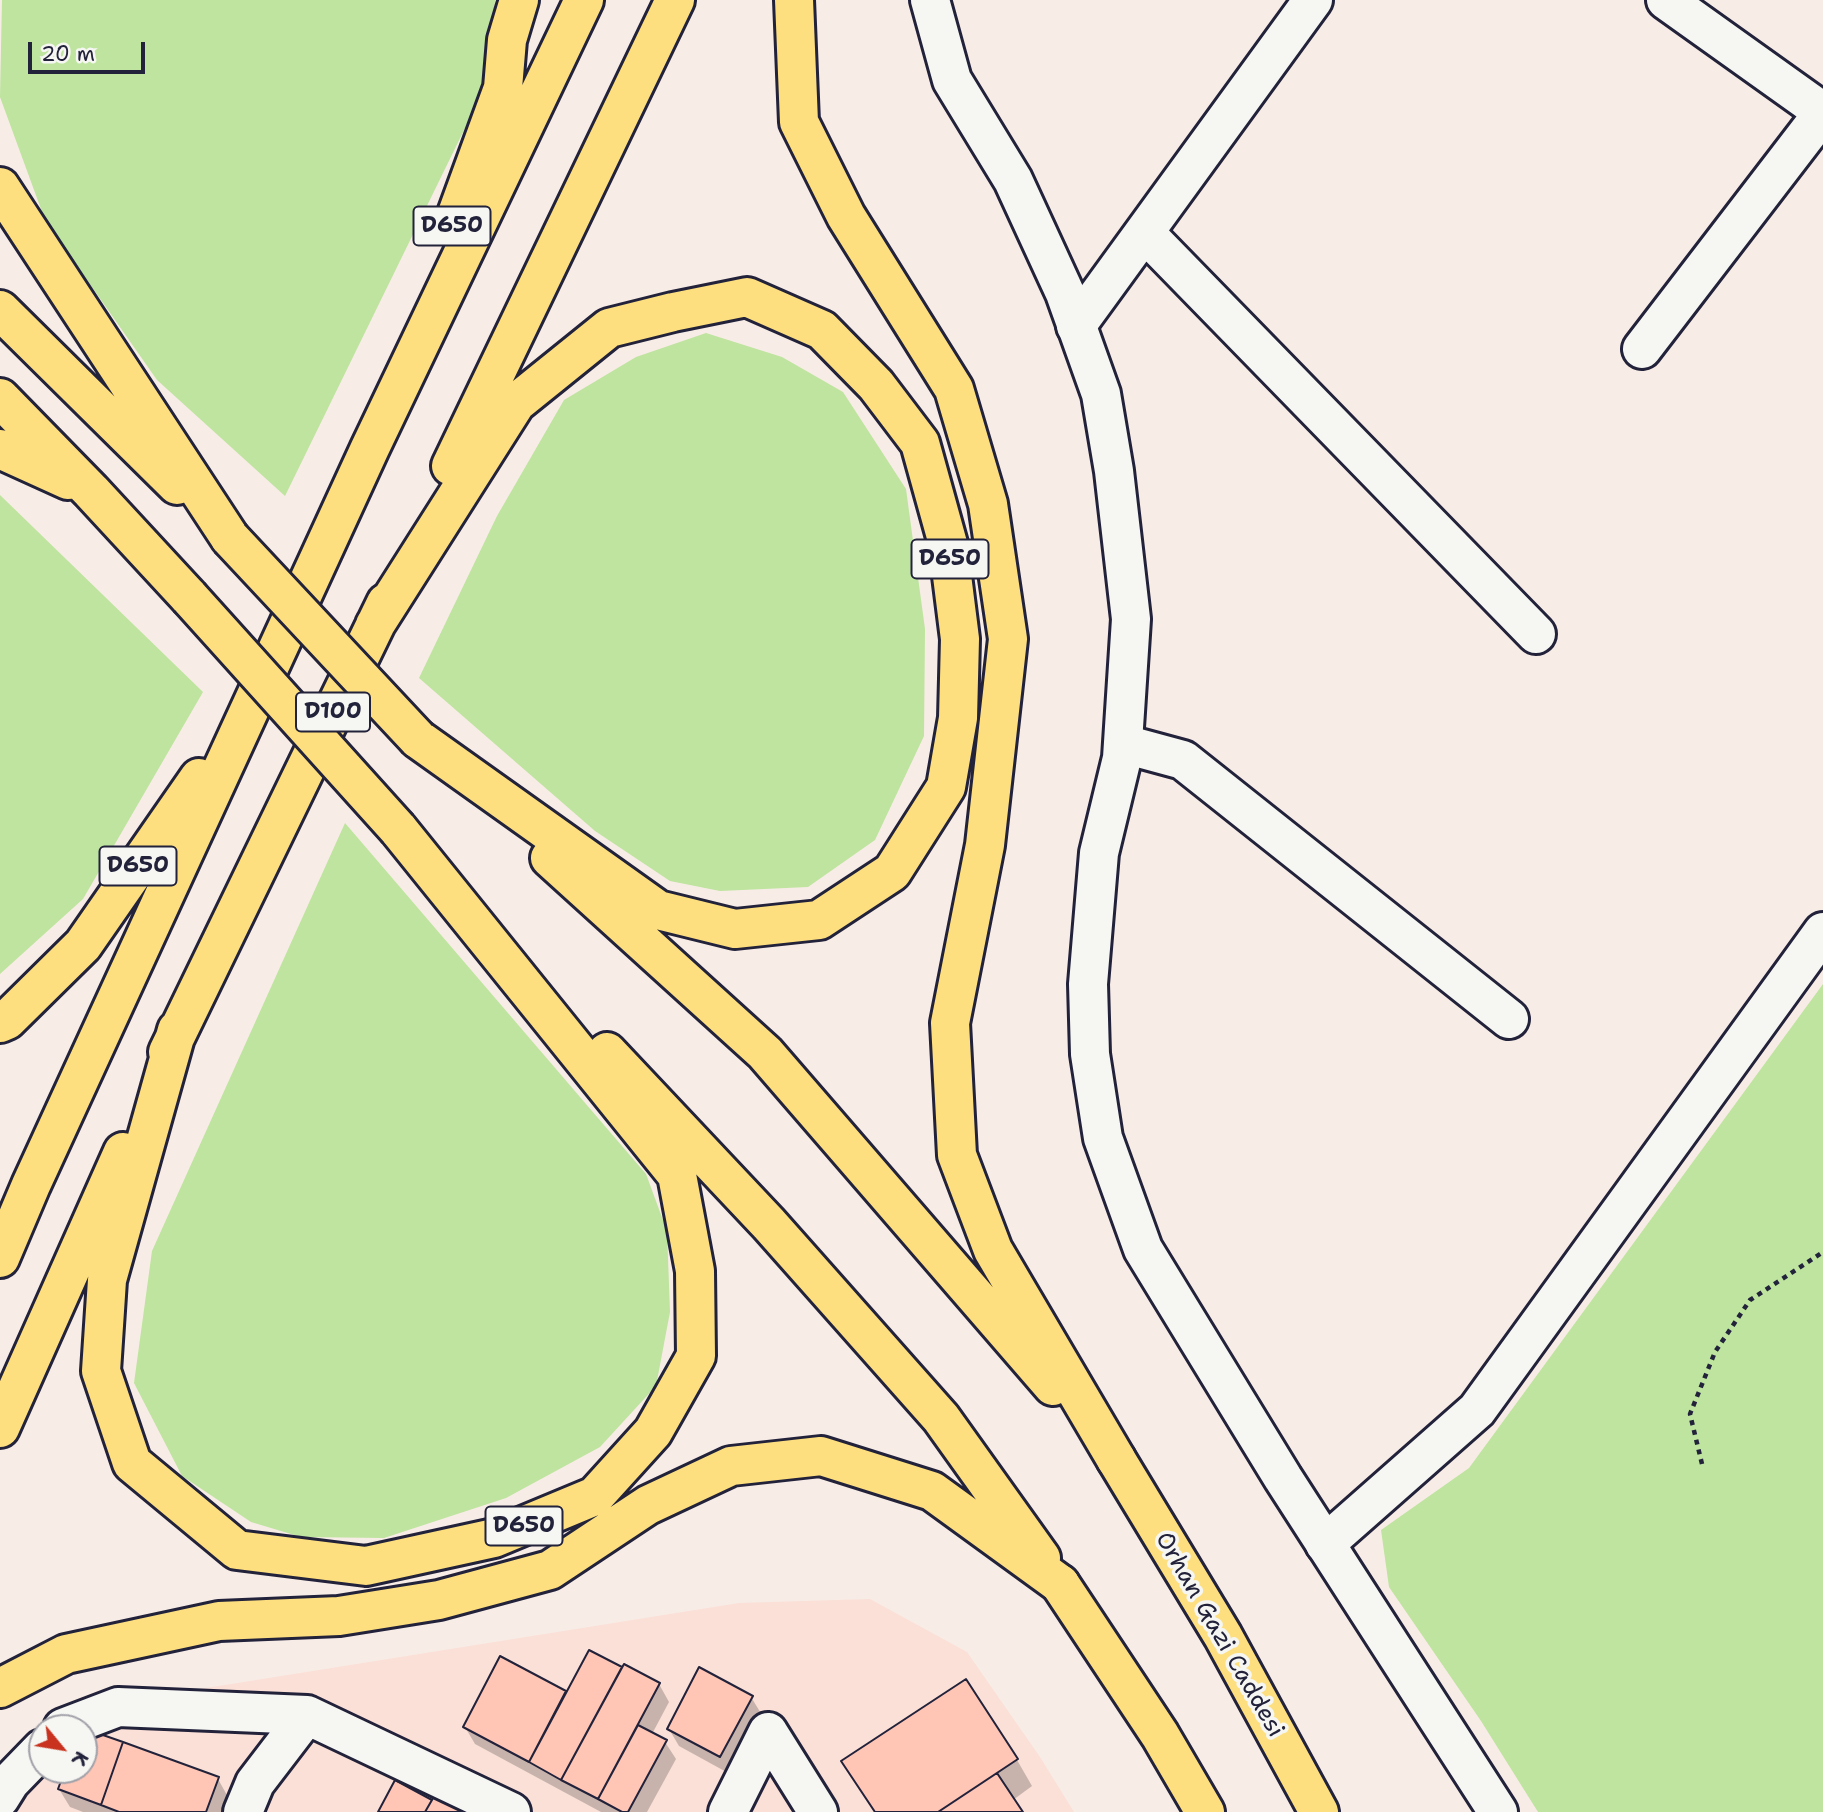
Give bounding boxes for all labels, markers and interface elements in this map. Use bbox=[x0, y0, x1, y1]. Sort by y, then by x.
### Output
scale bar bbox=[32, 28, 149, 72]
text: 20 m bbox=[41, 40, 95, 68]
road number: D650 bbox=[414, 206, 490, 246]
road number: D650 bbox=[912, 540, 988, 579]
road number: D100 bbox=[296, 692, 370, 732]
road number: D650 bbox=[100, 846, 176, 886]
road number: D650 bbox=[486, 1506, 562, 1546]
street label: Orhan Gazi Caddesi bbox=[1148, 1527, 1290, 1743]
north arrow bbox=[28, 1714, 98, 1784]
text: K bbox=[66, 1747, 94, 1771]

